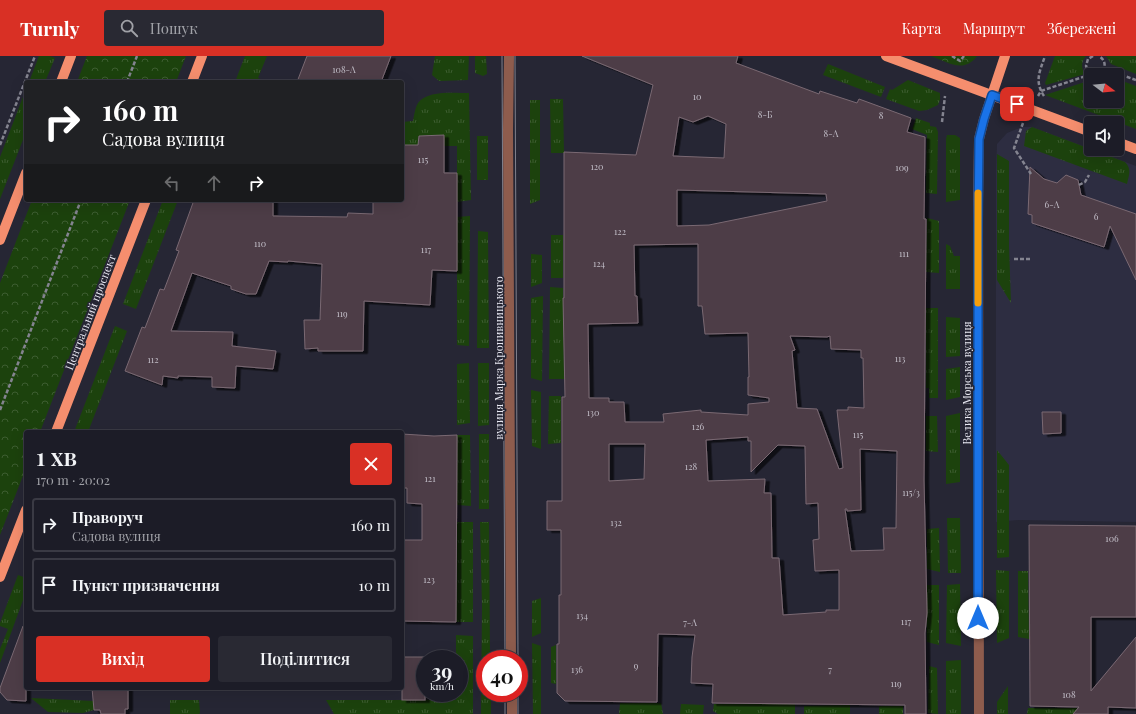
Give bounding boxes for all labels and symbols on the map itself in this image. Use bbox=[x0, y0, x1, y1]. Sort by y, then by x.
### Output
house number: 108-А bbox=[332, 63, 356, 75]
north arrow bbox=[1084, 68, 1124, 108]
pin bbox=[1000, 87, 1034, 121]
house number: 10 bbox=[693, 90, 701, 102]
house number: 8-Б bbox=[758, 108, 772, 120]
house number: 8 bbox=[879, 109, 884, 121]
house number: 8-А bbox=[824, 127, 839, 139]
house number: 115 bbox=[418, 153, 428, 165]
house number: 120 bbox=[590, 160, 604, 172]
house number: 109 bbox=[895, 161, 909, 173]
house number: 6-А bbox=[1045, 198, 1060, 210]
house number: 6 bbox=[1094, 210, 1099, 222]
house number: 122 bbox=[614, 225, 626, 237]
house number: 110 bbox=[254, 237, 266, 249]
house number: 117 bbox=[421, 243, 431, 255]
house number: 111 bbox=[899, 247, 910, 259]
street label: Центральний проспект bbox=[61, 252, 119, 372]
house number: 124 bbox=[593, 257, 606, 269]
street label: вулиця Марка Кропивницького bbox=[491, 276, 506, 440]
house number: 119 bbox=[336, 307, 348, 319]
street label: Велика Морська вулиця bbox=[959, 321, 974, 445]
house number: 113 bbox=[895, 352, 905, 364]
house number: 112 bbox=[148, 353, 158, 365]
house number: 130 bbox=[587, 406, 599, 418]
house number: 126 bbox=[692, 420, 704, 432]
house number: 115 bbox=[853, 428, 863, 440]
house number: 128 bbox=[685, 460, 697, 472]
house number: 121 bbox=[425, 472, 436, 484]
house number: 115/3 bbox=[902, 486, 920, 498]
house number: 132 bbox=[610, 516, 622, 528]
house number: 106 bbox=[1105, 532, 1119, 544]
house number: 123 bbox=[423, 573, 435, 585]
position arrow bbox=[957, 597, 999, 639]
house number: 134 bbox=[576, 609, 588, 621]
house number: 117 bbox=[901, 615, 911, 627]
house number: 7-А bbox=[683, 616, 697, 628]
speed limit sign: 40 bbox=[476, 650, 528, 702]
house number: 9 bbox=[634, 659, 639, 671]
house number: 136 bbox=[571, 663, 583, 675]
house number: 7 bbox=[828, 663, 832, 675]
house number: 119 bbox=[890, 677, 902, 689]
house number: 108 bbox=[1062, 688, 1076, 700]

